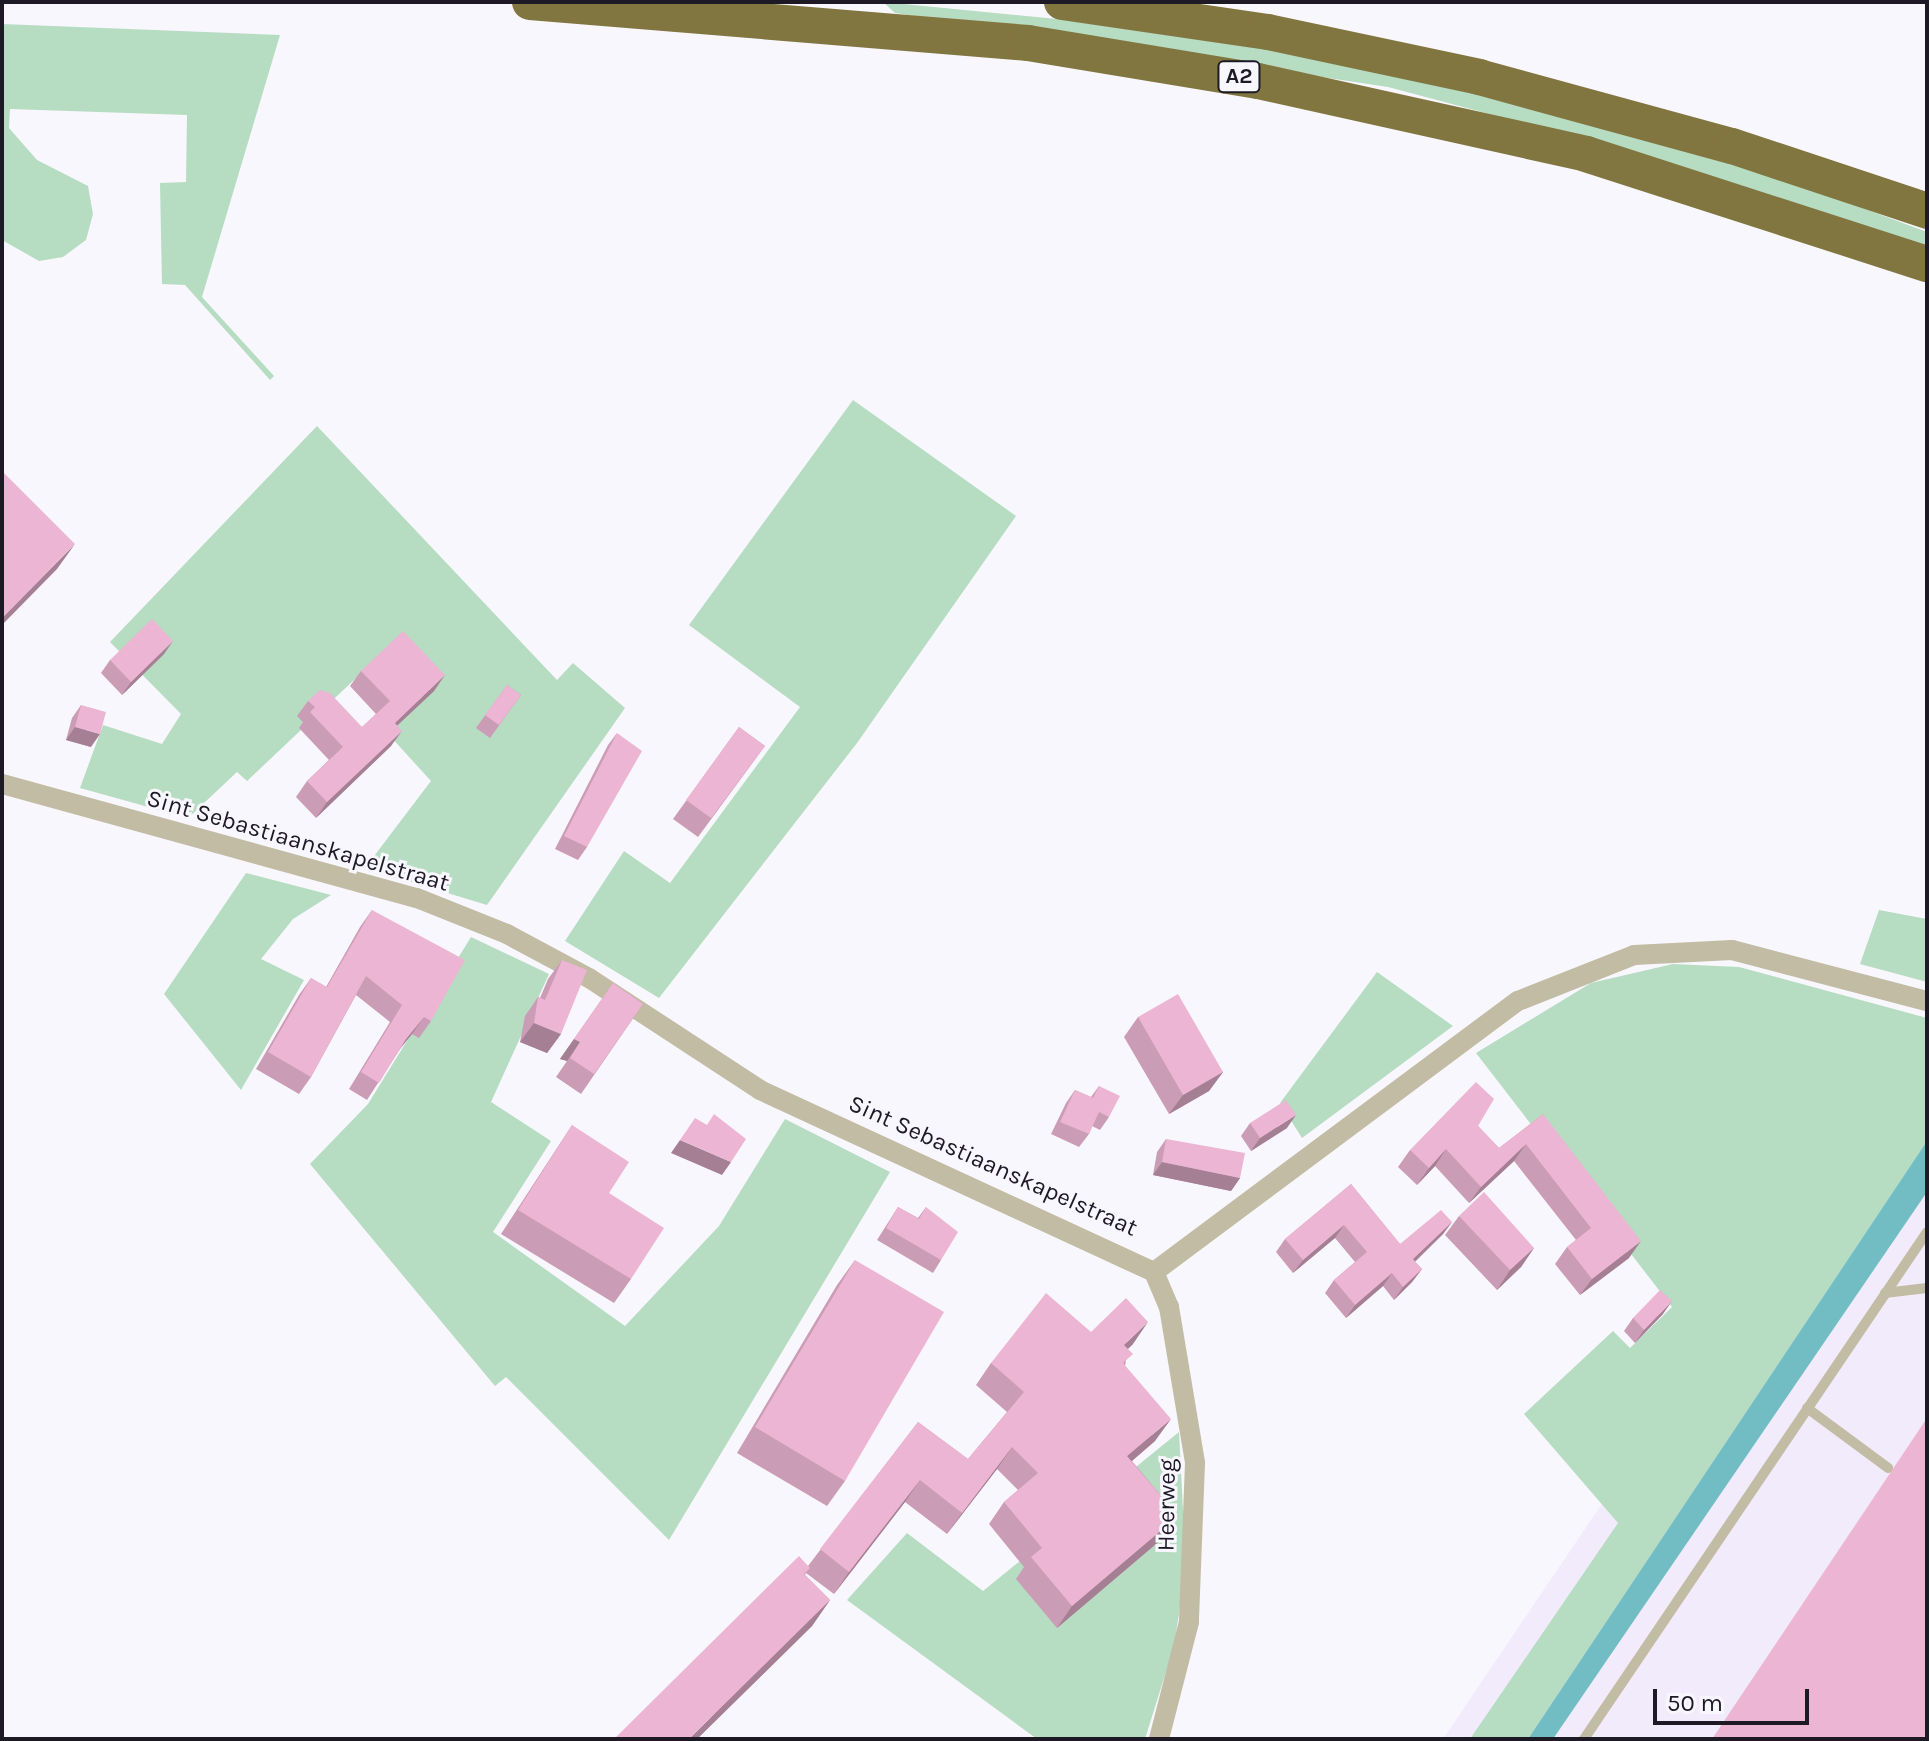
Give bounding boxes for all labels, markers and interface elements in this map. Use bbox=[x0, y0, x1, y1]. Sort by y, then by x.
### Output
road number: A2 bbox=[1217, 59, 1261, 95]
street label: Sint Sebastiaanskapelstraat bbox=[144, 784, 452, 898]
street label: Sint Sebastiaanskapelstraat bbox=[844, 1089, 1142, 1243]
street label: Heerweg bbox=[1152, 1458, 1182, 1552]
scale bar bbox=[1657, 1673, 1813, 1723]
text: 50 m bbox=[1667, 1689, 1723, 1717]

